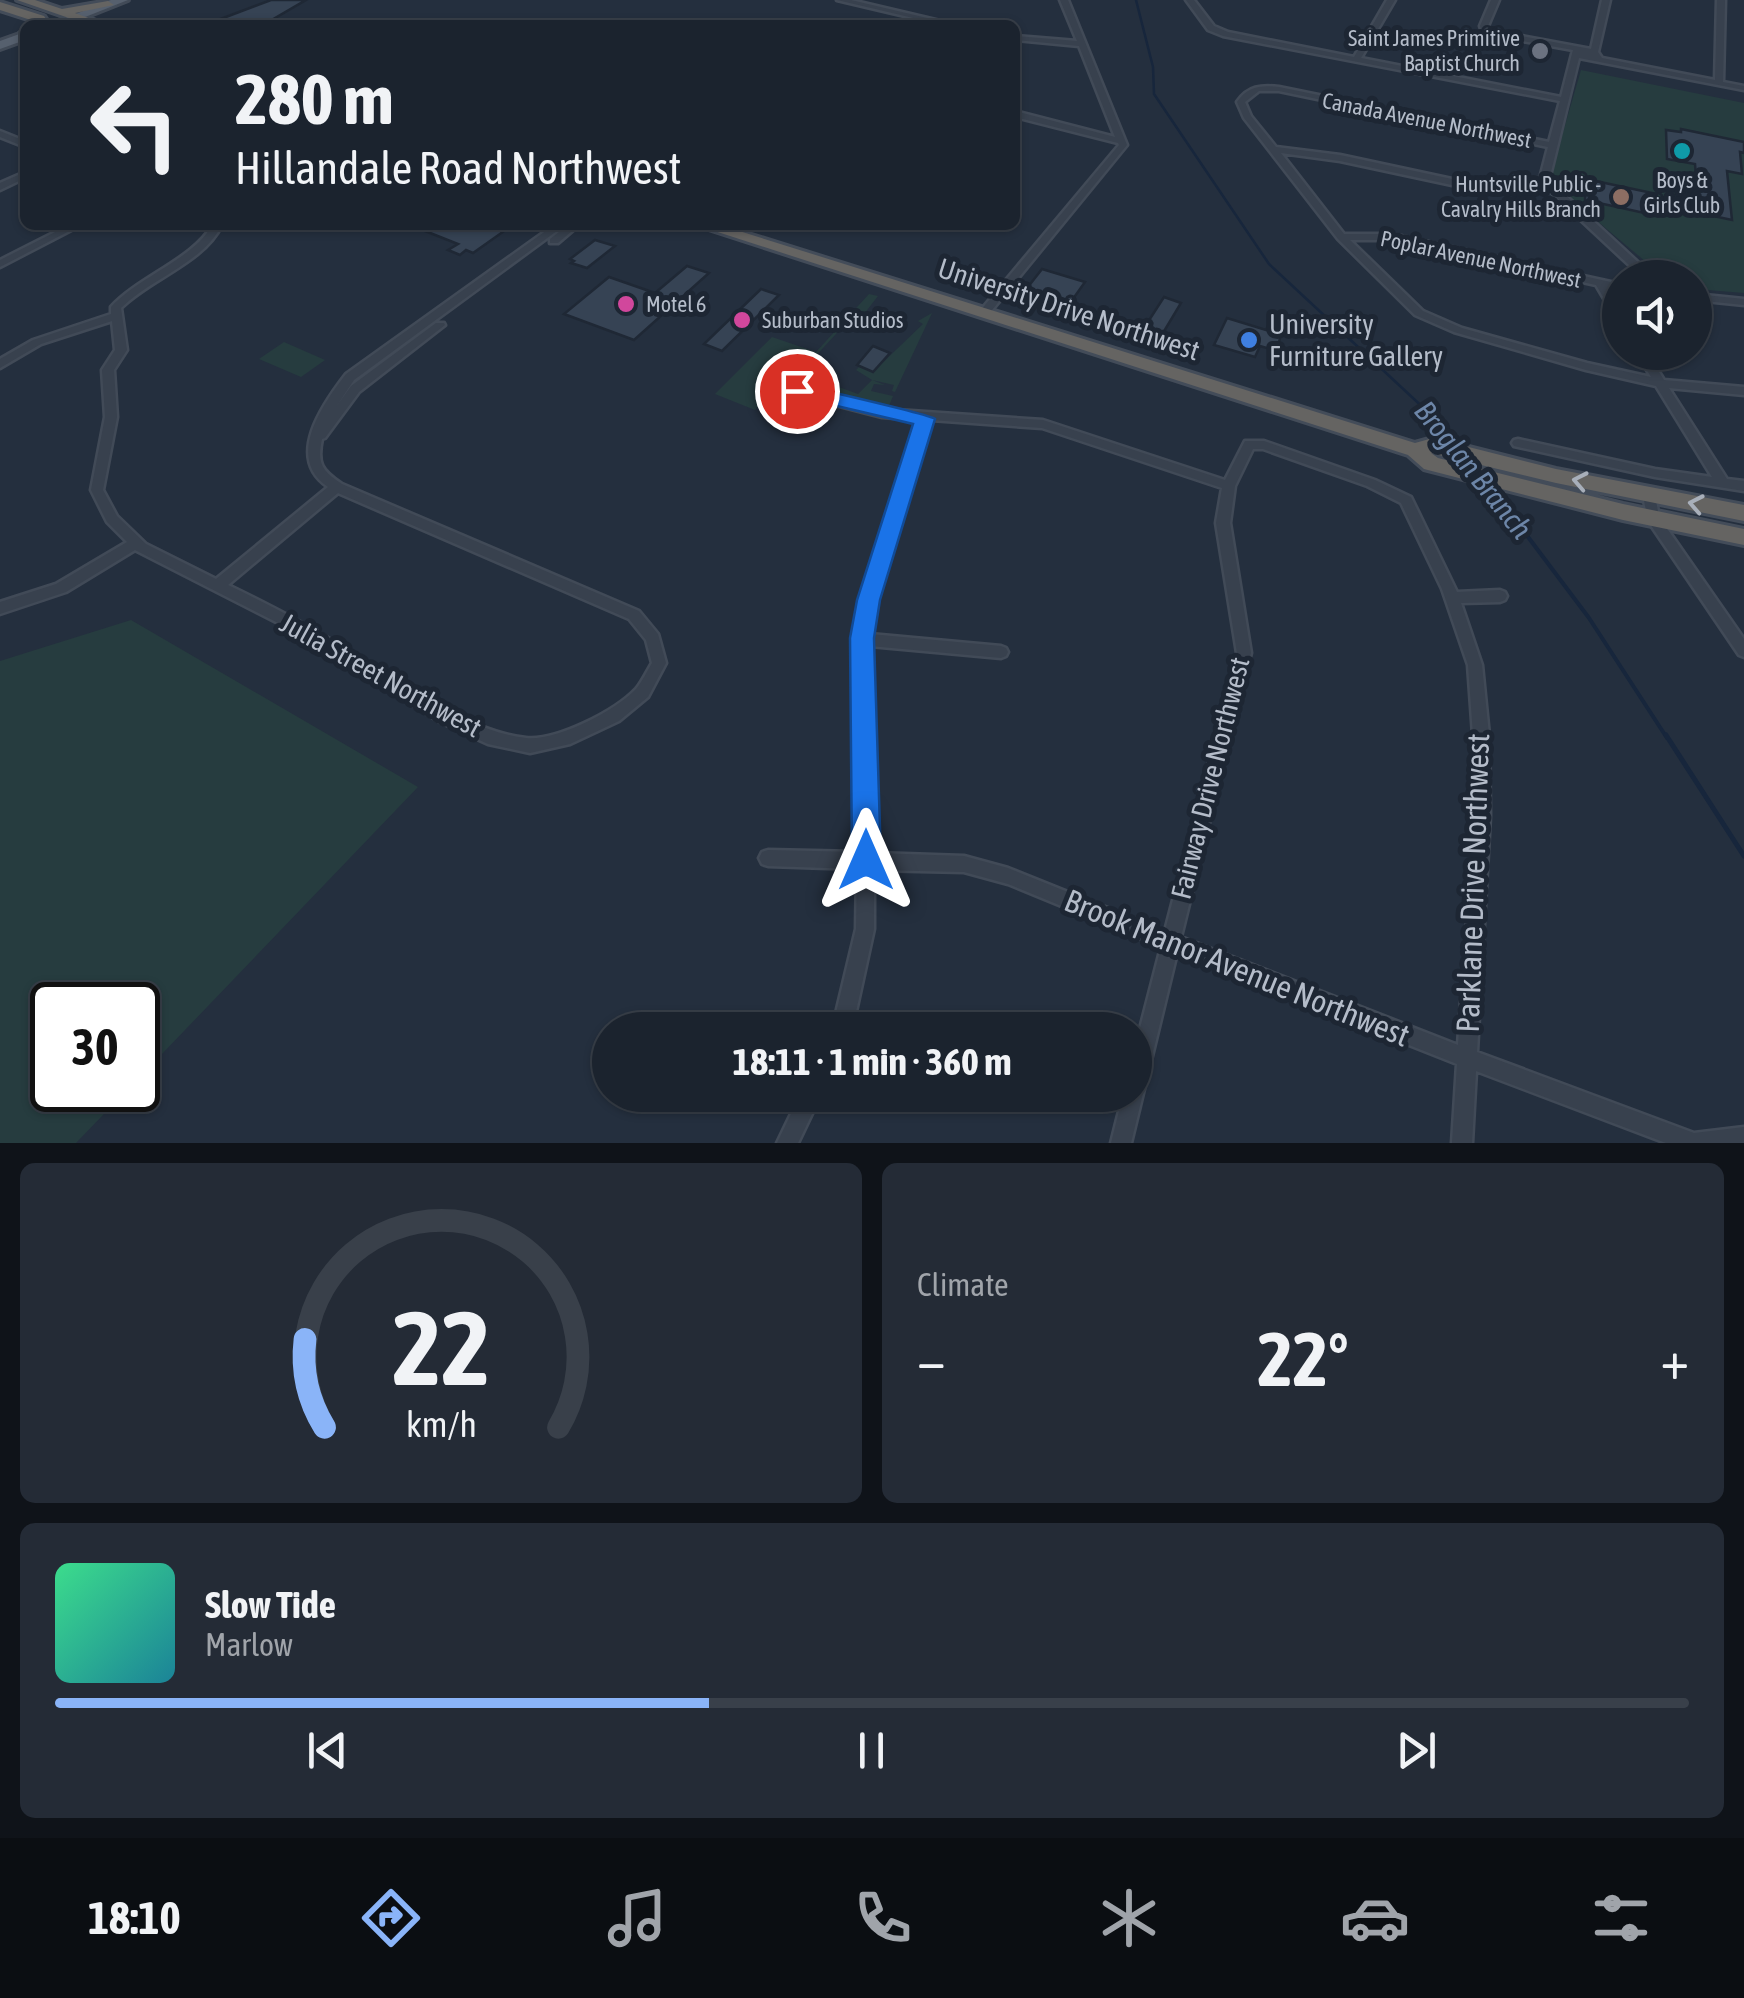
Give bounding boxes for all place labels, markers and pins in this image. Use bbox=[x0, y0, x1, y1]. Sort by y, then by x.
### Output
place label: Saint James Primitive Baptist Church bbox=[1348, 25, 1520, 76]
marker: Saint James Primitive Baptist Church bbox=[1529, 40, 1551, 62]
marker: Boys & Girls Club bbox=[1671, 140, 1693, 162]
place label: Boys & Girls Club bbox=[1644, 167, 1720, 218]
place label: Huntsville Public - Cavalry Hills Branch bbox=[1441, 171, 1601, 222]
marker: Huntsville Public - Cavalry Hills Branch bbox=[1610, 186, 1632, 208]
place label: Motel 6 bbox=[646, 291, 706, 317]
marker: Motel 6 bbox=[615, 293, 637, 315]
place label: Suburban Studios bbox=[762, 307, 904, 333]
place label: University Furniture Gallery bbox=[1269, 308, 1443, 372]
marker: Suburban Studios bbox=[731, 309, 753, 331]
marker: University Furniture Gallery bbox=[1238, 329, 1260, 351]
pin bbox=[755, 349, 840, 434]

